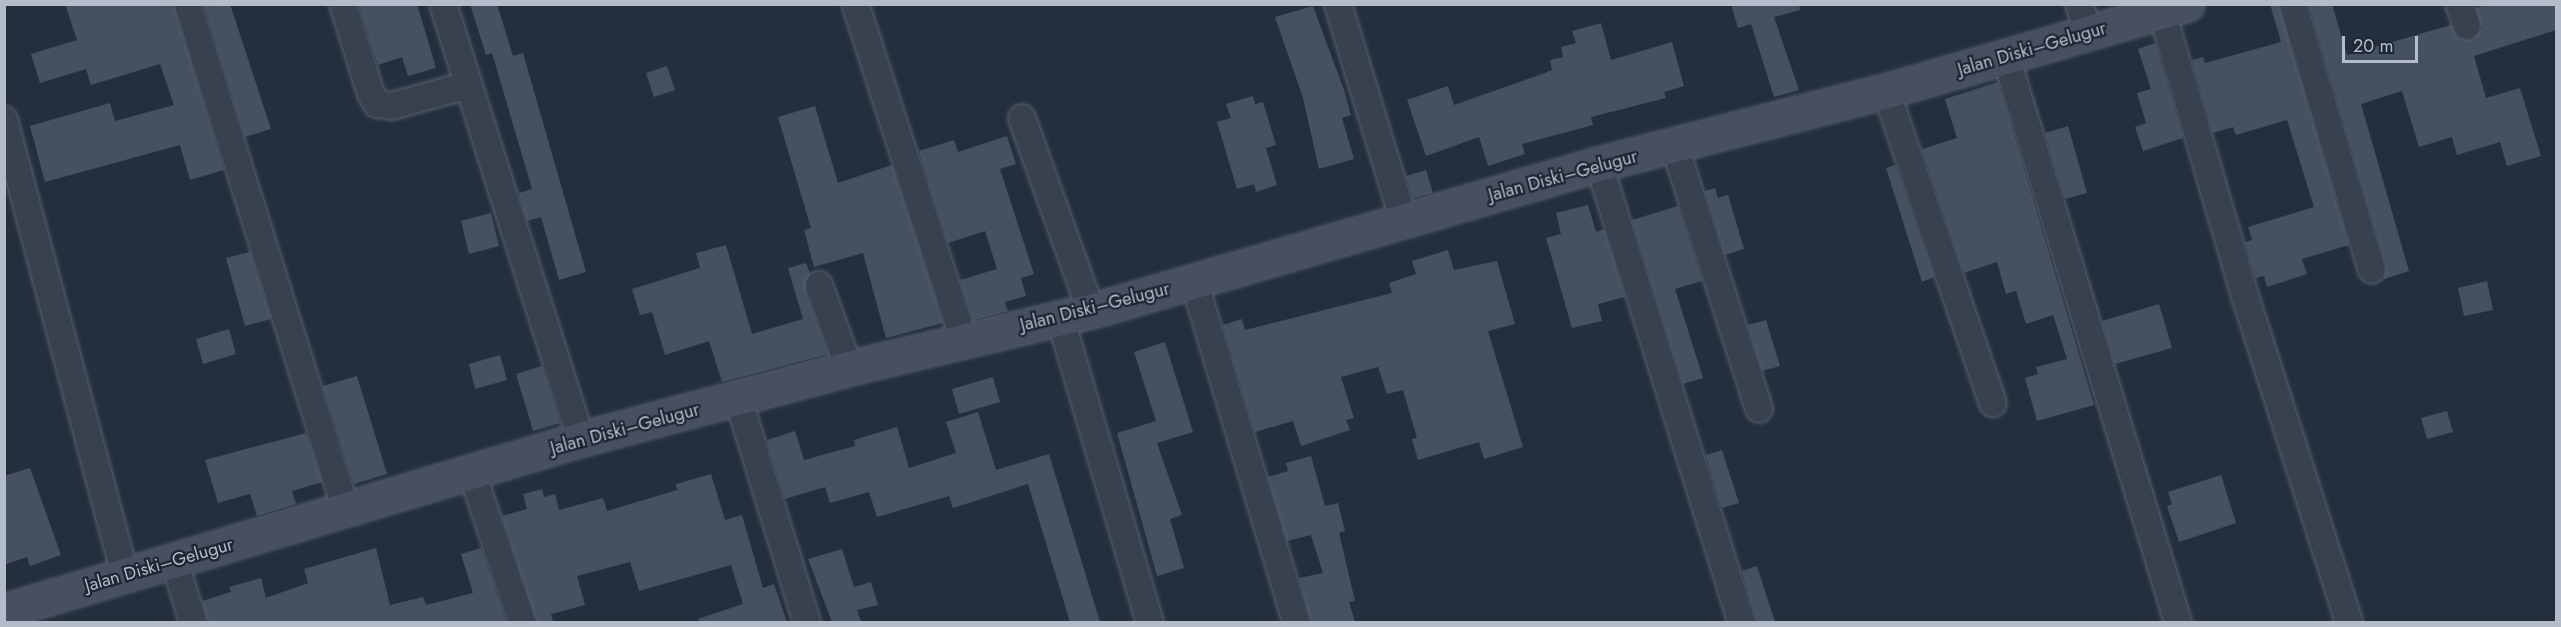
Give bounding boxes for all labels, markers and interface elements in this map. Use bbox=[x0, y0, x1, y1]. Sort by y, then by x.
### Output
street label: Jalan Diski–Gelugur bbox=[1955, 17, 2109, 81]
scale bar bbox=[2345, 24, 2422, 62]
text: 20 m bbox=[2353, 33, 2393, 59]
street label: Jalan Diski–Gelugur bbox=[1486, 146, 1640, 206]
street label: Jalan Diski–Gelugur bbox=[1018, 278, 1172, 336]
street label: Jalan Diski–Gelugur bbox=[548, 399, 702, 459]
street label: Jalan Diski–Gelugur bbox=[82, 533, 236, 597]

